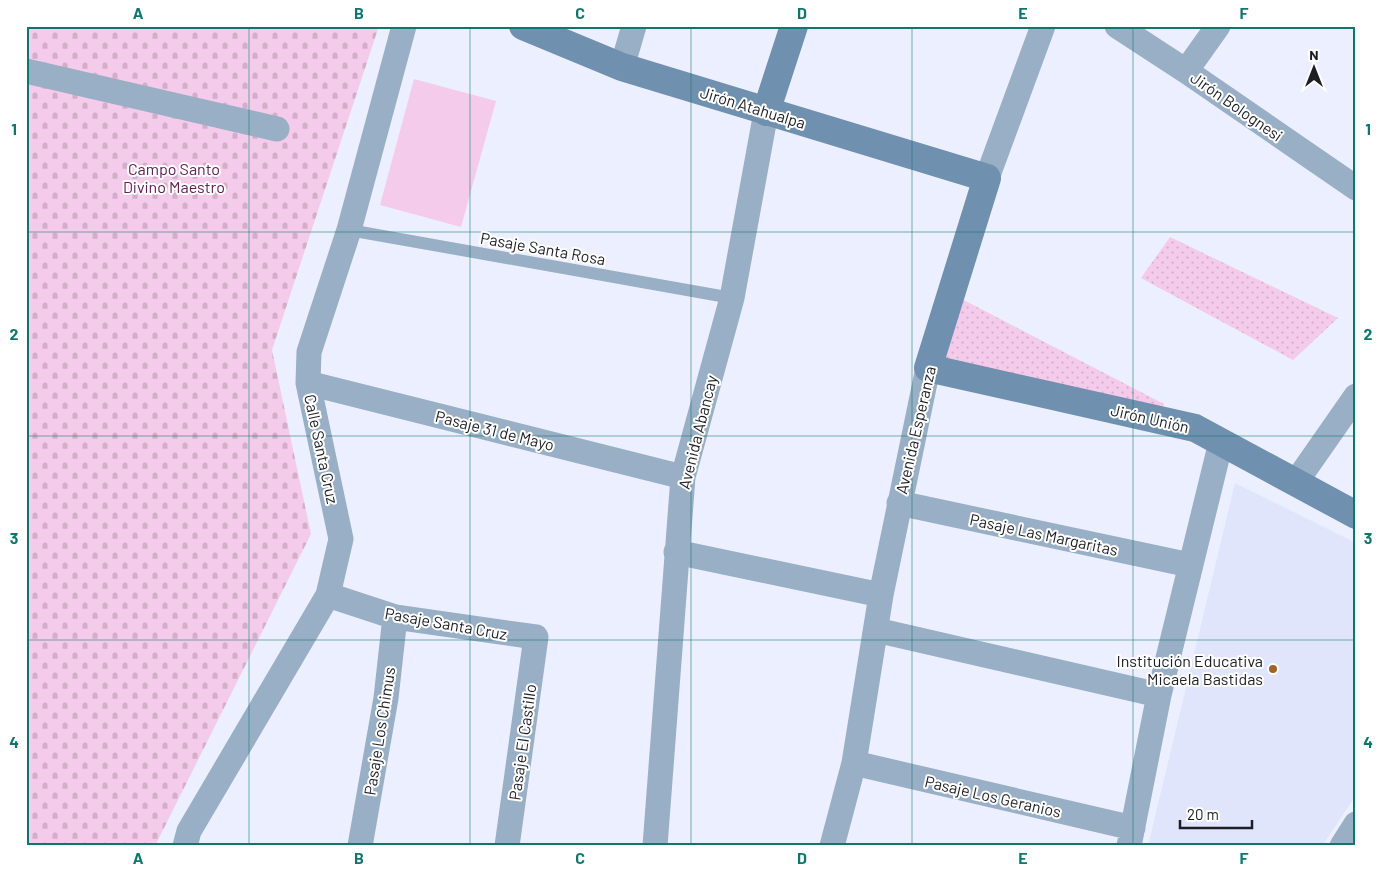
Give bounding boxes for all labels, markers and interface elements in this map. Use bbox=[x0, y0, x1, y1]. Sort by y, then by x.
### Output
text: A bbox=[133, 3, 144, 22]
text: B bbox=[354, 3, 364, 22]
text: C bbox=[575, 3, 585, 22]
text: D bbox=[797, 3, 807, 22]
text: E bbox=[1018, 3, 1028, 22]
text: F bbox=[1240, 3, 1249, 22]
north arrow bbox=[1290, 42, 1340, 92]
text: N bbox=[1309, 46, 1319, 63]
street label: Jirón Bolognesi bbox=[1187, 67, 1287, 145]
street label: Jirón Atahualpa bbox=[698, 82, 808, 132]
text: 1 bbox=[11, 119, 17, 138]
text: 1 bbox=[1365, 119, 1371, 138]
park label: Campo Santo Divino Maestro bbox=[123, 159, 225, 196]
street label: Pasaje Santa Rosa bbox=[479, 228, 607, 268]
text: 2 bbox=[10, 324, 19, 343]
text: 2 bbox=[1364, 324, 1373, 343]
street label: Avenida Esperanza bbox=[891, 364, 939, 496]
street label: Avenida Abancay bbox=[674, 372, 721, 491]
street label: Calle Santa Cruz bbox=[301, 393, 343, 505]
street label: Jirón Unión bbox=[1109, 400, 1191, 436]
street label: Pasaje 31 de Mayo bbox=[434, 406, 556, 454]
street label: Pasaje Las Margaritas bbox=[968, 509, 1120, 559]
text: 3 bbox=[10, 528, 18, 547]
text: 3 bbox=[1364, 528, 1372, 547]
street label: Pasaje Santa Cruz bbox=[383, 603, 509, 643]
place label: Institución Educativa Micaela Bastidas bbox=[1117, 651, 1263, 688]
marker: Institución Educativa Micaela Bastidas bbox=[1267, 663, 1279, 675]
street label: Pasaje Los Chimus bbox=[359, 665, 399, 797]
street label: Pasaje El Castillo bbox=[504, 683, 540, 801]
text: 4 bbox=[9, 732, 19, 751]
text: 4 bbox=[1363, 732, 1373, 751]
street label: Pasaje Los Geranios bbox=[923, 771, 1063, 821]
scale bar bbox=[1180, 797, 1252, 829]
text: 20 m bbox=[1187, 805, 1219, 823]
text: A bbox=[133, 848, 144, 867]
text: B bbox=[354, 848, 364, 867]
text: C bbox=[575, 848, 585, 867]
text: D bbox=[797, 848, 807, 867]
text: E bbox=[1018, 848, 1028, 867]
text: F bbox=[1240, 848, 1249, 867]

